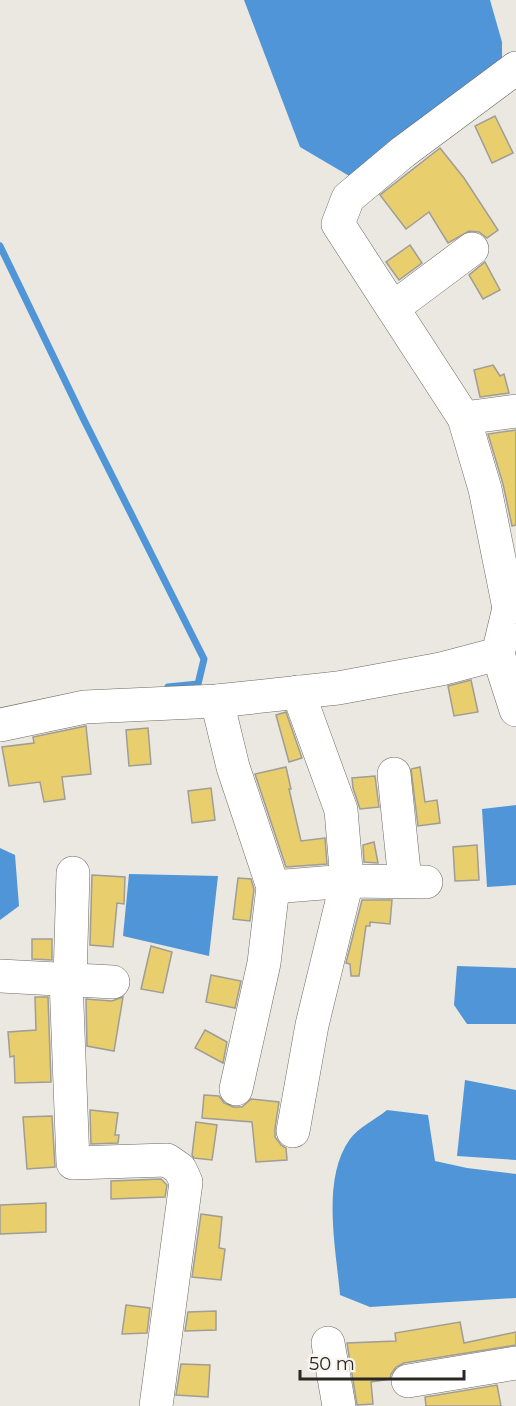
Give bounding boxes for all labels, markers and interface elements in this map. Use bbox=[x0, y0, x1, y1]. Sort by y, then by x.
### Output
scale bar bbox=[300, 1343, 464, 1381]
text: 50 m bbox=[309, 1353, 355, 1375]

